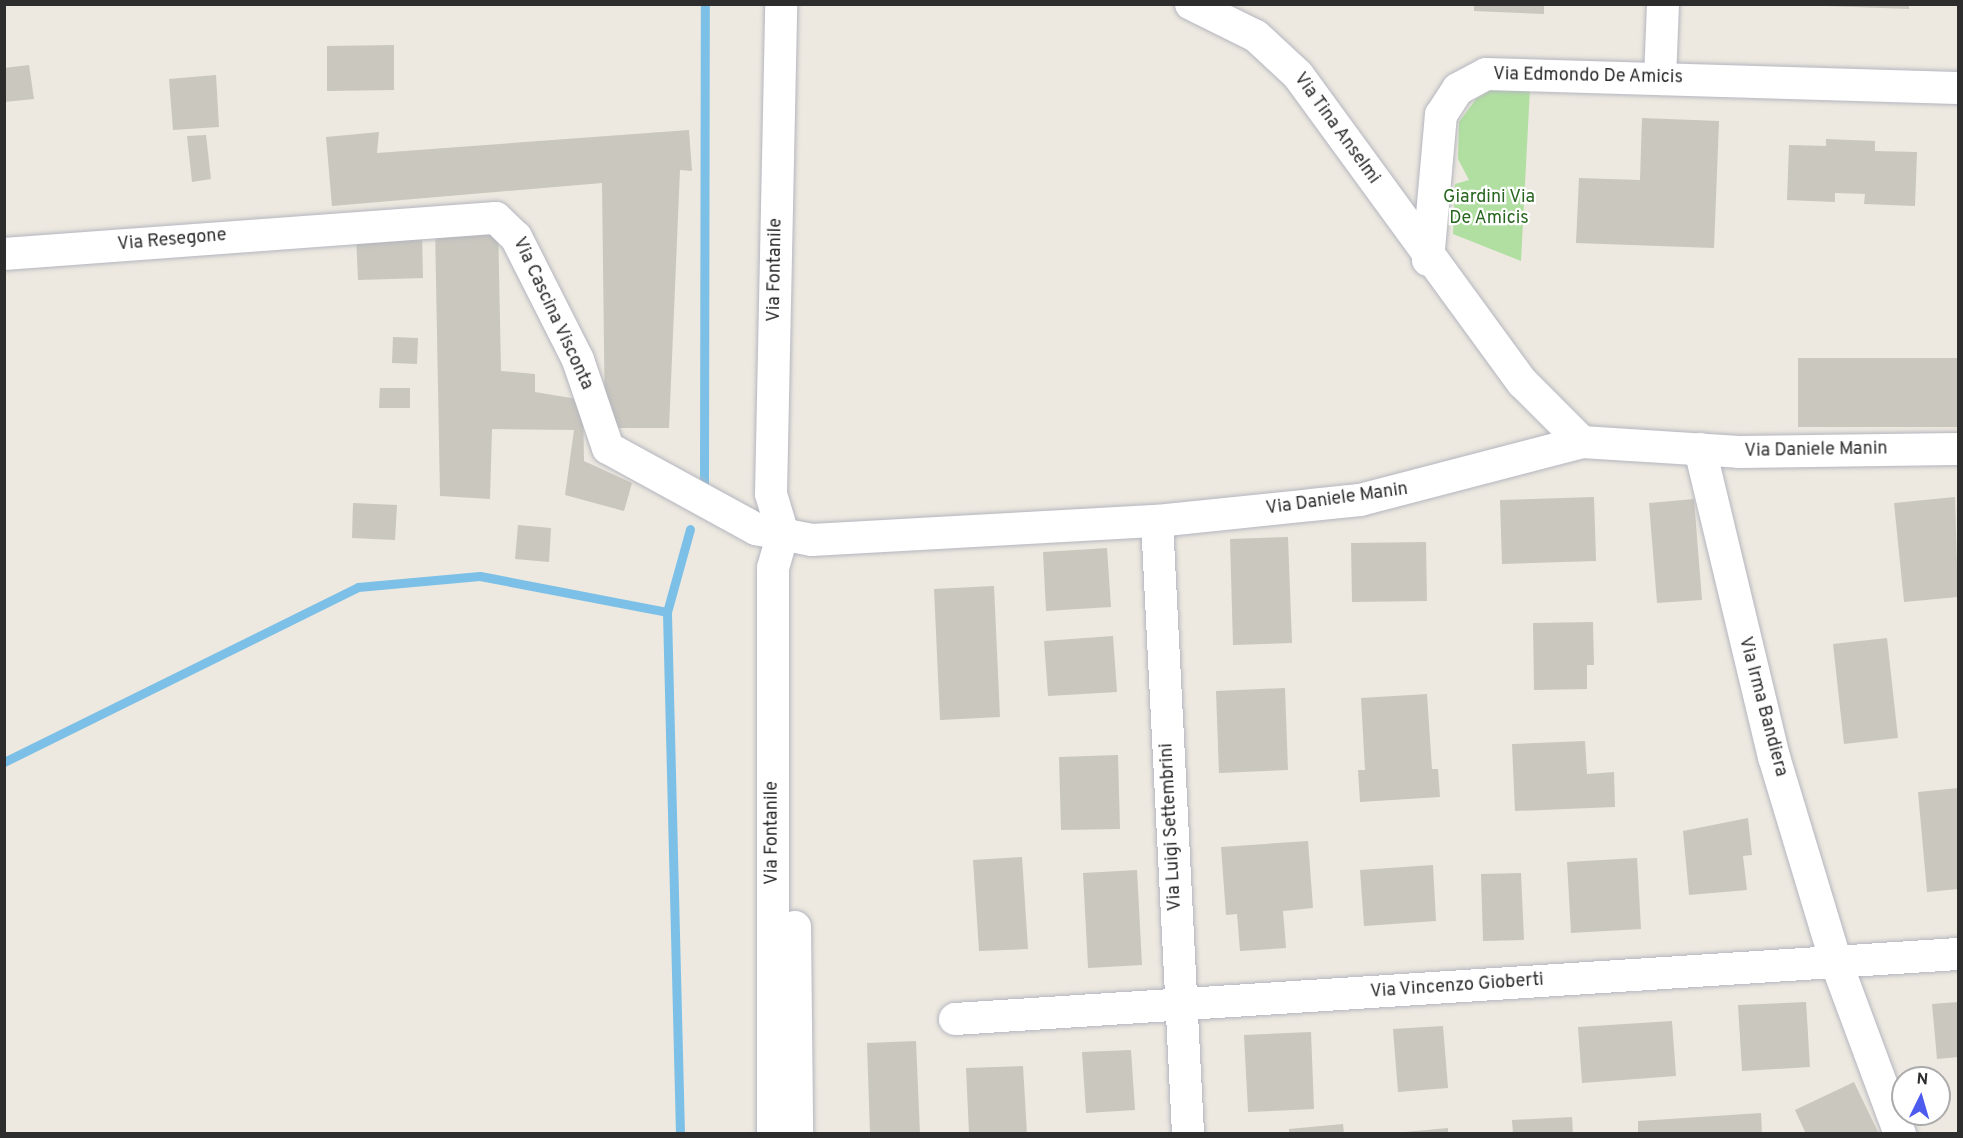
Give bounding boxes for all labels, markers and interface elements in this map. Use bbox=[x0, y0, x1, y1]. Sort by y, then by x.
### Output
street label: Via Edmondo De Amicis bbox=[1493, 65, 1683, 89]
street label: Via Tina Anselmi bbox=[1288, 69, 1384, 189]
park label: Giardini Via De Amicis bbox=[1443, 188, 1535, 230]
street label: Via Fontanile bbox=[764, 218, 788, 322]
street label: Via Resegone bbox=[117, 225, 227, 257]
street label: Via Cascina Visconta bbox=[507, 234, 597, 394]
street label: Via Daniele Manin bbox=[1744, 439, 1888, 463]
street label: Via Daniele Manin bbox=[1265, 479, 1409, 521]
street label: Via Irma Bandiera bbox=[1733, 635, 1791, 779]
street label: Via Luigi Settembrini bbox=[1157, 742, 1187, 912]
street label: Via Fontanile bbox=[762, 781, 784, 885]
street label: Via Vincenzo Gioberti bbox=[1369, 970, 1545, 1004]
north arrow bbox=[1891, 1066, 1951, 1126]
text: N bbox=[1916, 1070, 1929, 1091]

